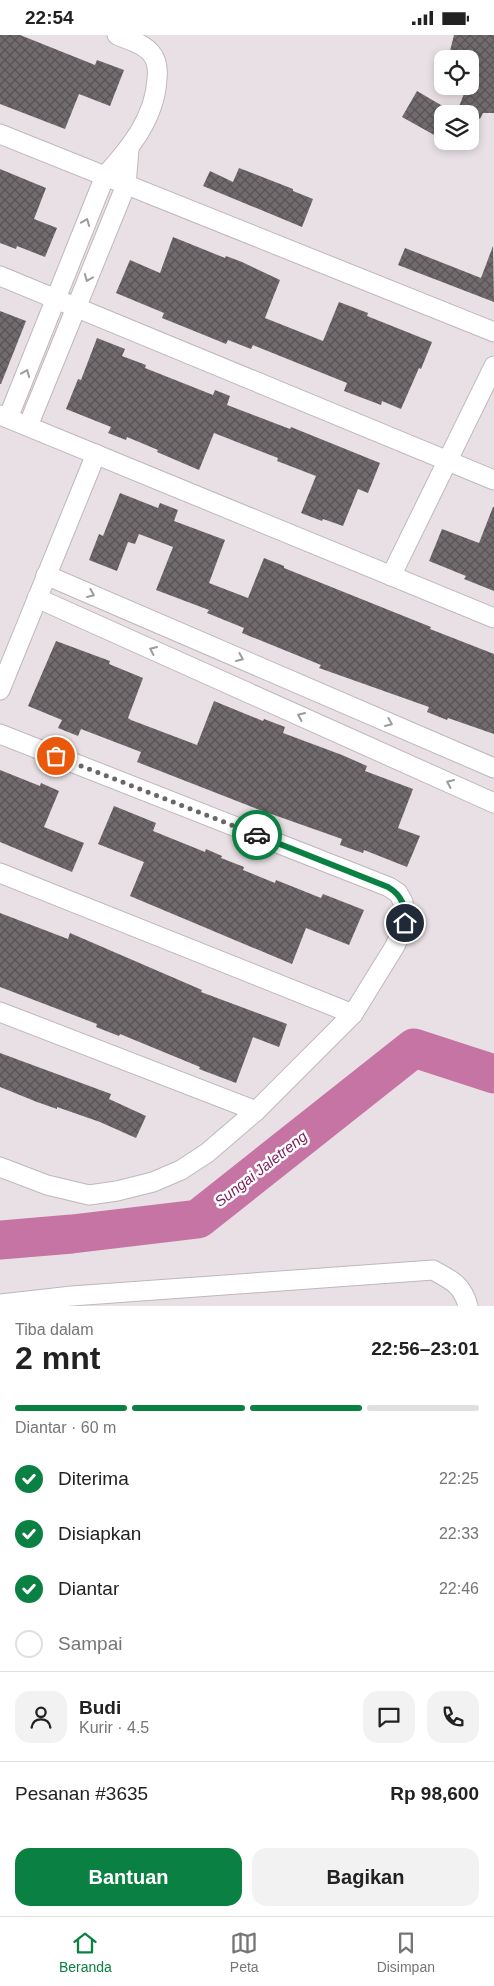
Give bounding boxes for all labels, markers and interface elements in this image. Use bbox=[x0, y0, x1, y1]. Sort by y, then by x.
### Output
text: 22:54 bbox=[25, 7, 74, 28]
map controls bbox=[434, 50, 479, 150]
button: locate bbox=[434, 50, 479, 95]
button: layers bbox=[434, 105, 479, 150]
one-way arrow bbox=[80, 218, 91, 227]
one-way arrow bbox=[84, 273, 94, 282]
one-way arrow bbox=[20, 369, 30, 378]
one-way arrow bbox=[86, 588, 95, 599]
one-way arrow bbox=[149, 645, 158, 656]
one-way arrow bbox=[235, 652, 244, 663]
one-way arrow bbox=[297, 712, 306, 723]
one-way arrow bbox=[384, 716, 393, 727]
pin bbox=[35, 735, 77, 777]
icon: bag bbox=[42, 742, 70, 770]
one-way arrow bbox=[446, 778, 455, 789]
courier bbox=[232, 810, 282, 860]
icon: car bbox=[243, 821, 271, 849]
pin bbox=[384, 902, 426, 944]
icon: home bbox=[391, 909, 419, 937]
water label: Sungai Jaletreng bbox=[211, 1127, 311, 1210]
text: Tiba dalam bbox=[15, 1321, 94, 1338]
text: 22:56–23:01 bbox=[371, 1338, 479, 1359]
text: 2 mnt bbox=[15, 1340, 100, 1376]
text: Diantar · 60 m bbox=[15, 1419, 116, 1436]
icon: check bbox=[15, 1465, 43, 1493]
text: Diterima bbox=[58, 1468, 129, 1489]
text: 22:25 bbox=[439, 1470, 479, 1487]
icon: check bbox=[15, 1520, 43, 1548]
text: Disiapkan bbox=[58, 1523, 141, 1544]
text: 22:33 bbox=[439, 1525, 479, 1542]
icon: check bbox=[15, 1575, 43, 1603]
text: Diantar bbox=[58, 1578, 119, 1599]
text: 22:46 bbox=[439, 1580, 479, 1597]
text: Sampai bbox=[58, 1633, 122, 1654]
button: person bbox=[15, 1691, 67, 1743]
button: chat bbox=[363, 1691, 415, 1743]
button: phone bbox=[427, 1691, 479, 1743]
text: Budi bbox=[79, 1697, 121, 1718]
text: Kurir · 4.5 bbox=[79, 1719, 149, 1736]
text: Pesanan #3635 bbox=[15, 1783, 148, 1804]
text: Rp 98,600 bbox=[390, 1783, 479, 1804]
button: Bantuan bbox=[15, 1848, 242, 1906]
button: Bagikan bbox=[252, 1848, 479, 1906]
tab: Beranda bbox=[59, 1929, 112, 1975]
tab: Peta bbox=[230, 1929, 259, 1975]
tab: Disimpan bbox=[377, 1929, 435, 1975]

